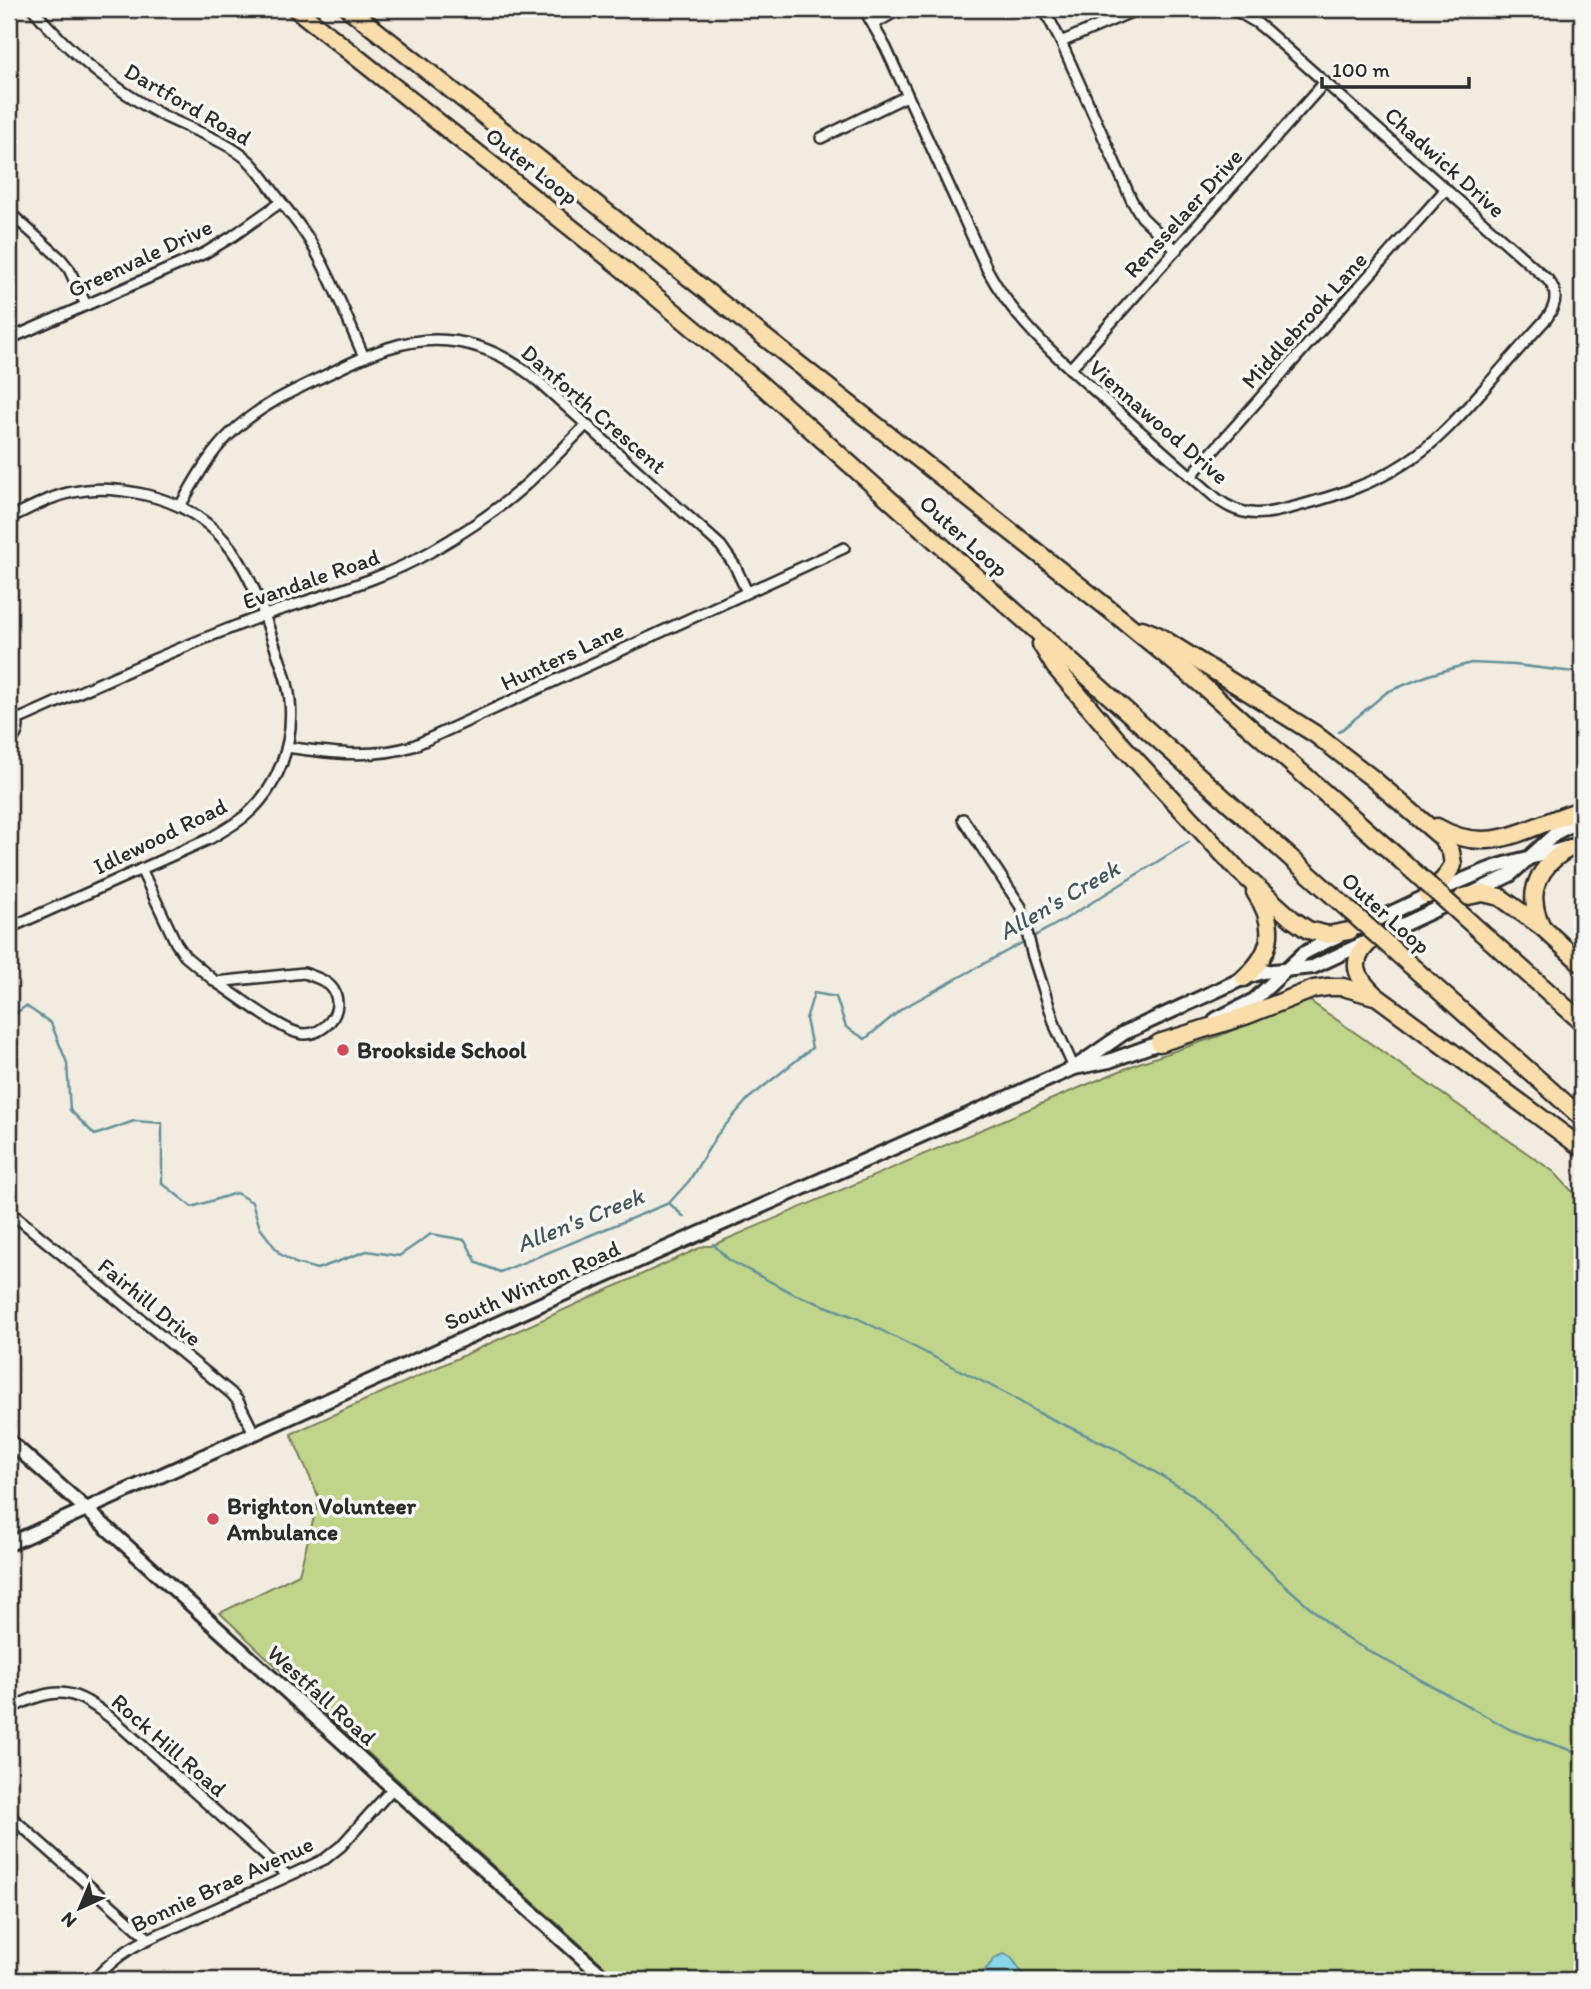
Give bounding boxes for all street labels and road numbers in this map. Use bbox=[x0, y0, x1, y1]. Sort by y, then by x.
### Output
street label: Dartford Road bbox=[119, 56, 257, 152]
street label: Chadwick Drive bbox=[1379, 101, 1511, 223]
street label: Outer Loop bbox=[480, 121, 584, 211]
street label: Rensselaer Drive bbox=[1118, 143, 1248, 283]
street label: Greenvale Drive bbox=[63, 212, 217, 304]
street label: Middlebrook Lane bbox=[1235, 246, 1373, 394]
street label: Danforth Crescent bbox=[516, 338, 672, 480]
street label: Viennawood Drive bbox=[1083, 354, 1235, 490]
street label: Outer Loop bbox=[914, 489, 1014, 583]
street label: Evandale Road bbox=[239, 542, 383, 616]
street label: Hunters Lane bbox=[496, 615, 628, 697]
street label: Idlewood Road bbox=[89, 792, 231, 880]
street label: Outer Loop bbox=[1336, 866, 1436, 960]
street label: South Winton Road bbox=[440, 1234, 625, 1336]
street label: Fairhill Drive bbox=[93, 1252, 207, 1352]
street label: Westfall Road bbox=[262, 1639, 383, 1752]
street label: Rock Hill Road bbox=[106, 1687, 232, 1803]
street label: Bonnie Brae Avenue bbox=[126, 1829, 318, 1939]

